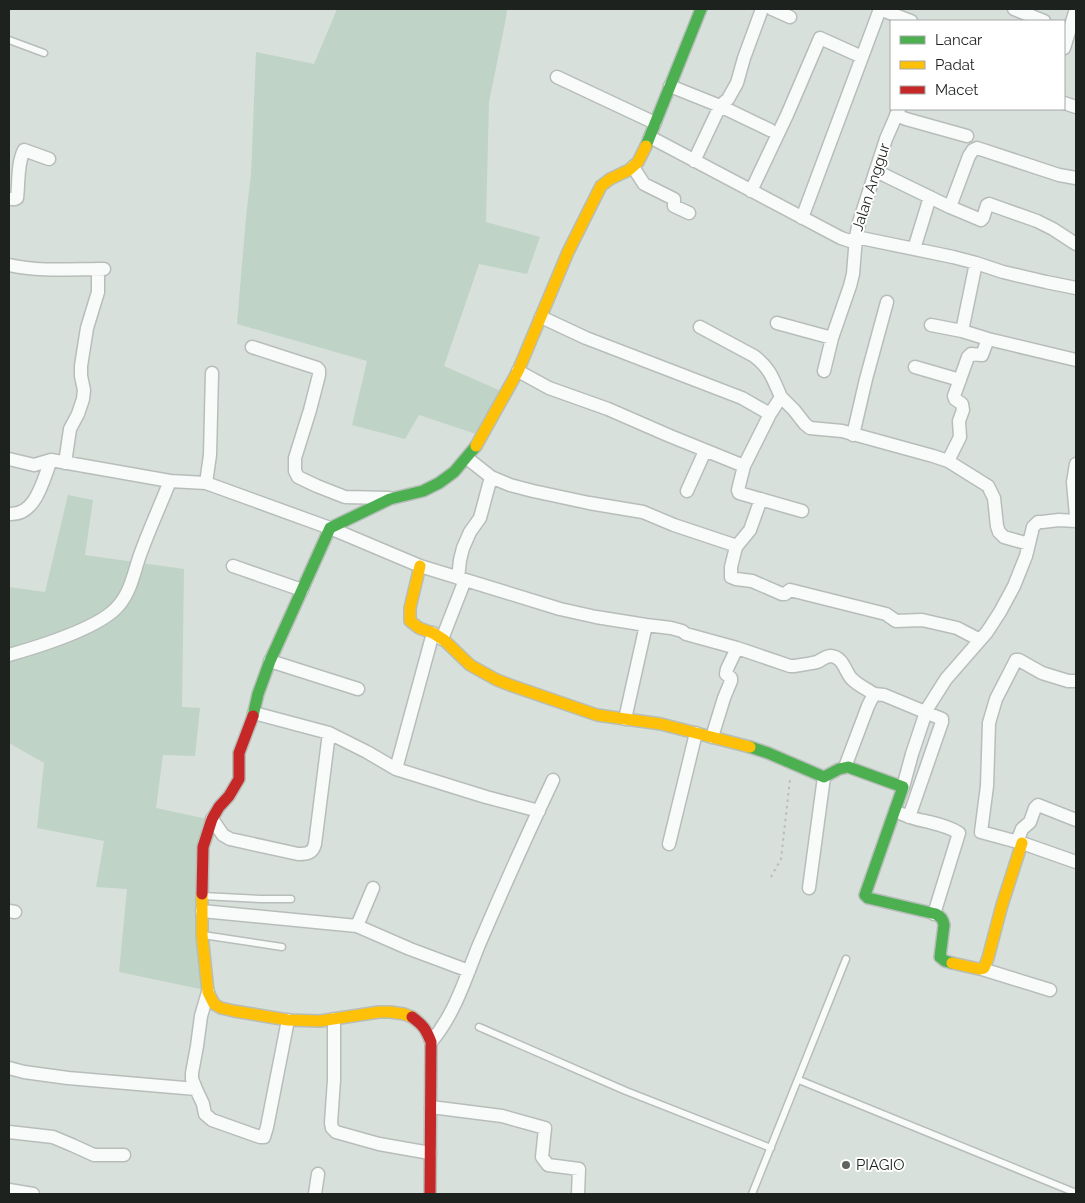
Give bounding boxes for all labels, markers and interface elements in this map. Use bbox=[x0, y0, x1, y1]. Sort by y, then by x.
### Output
legend bbox=[890, 20, 1065, 110]
text: Lancar bbox=[935, 31, 983, 49]
text: Padat bbox=[935, 56, 975, 74]
text: Macet bbox=[935, 81, 978, 99]
street label: Jalan Anggur bbox=[848, 140, 894, 233]
place label: PIAGIO bbox=[856, 1156, 905, 1174]
marker: PIAGIO bbox=[840, 1159, 852, 1171]

